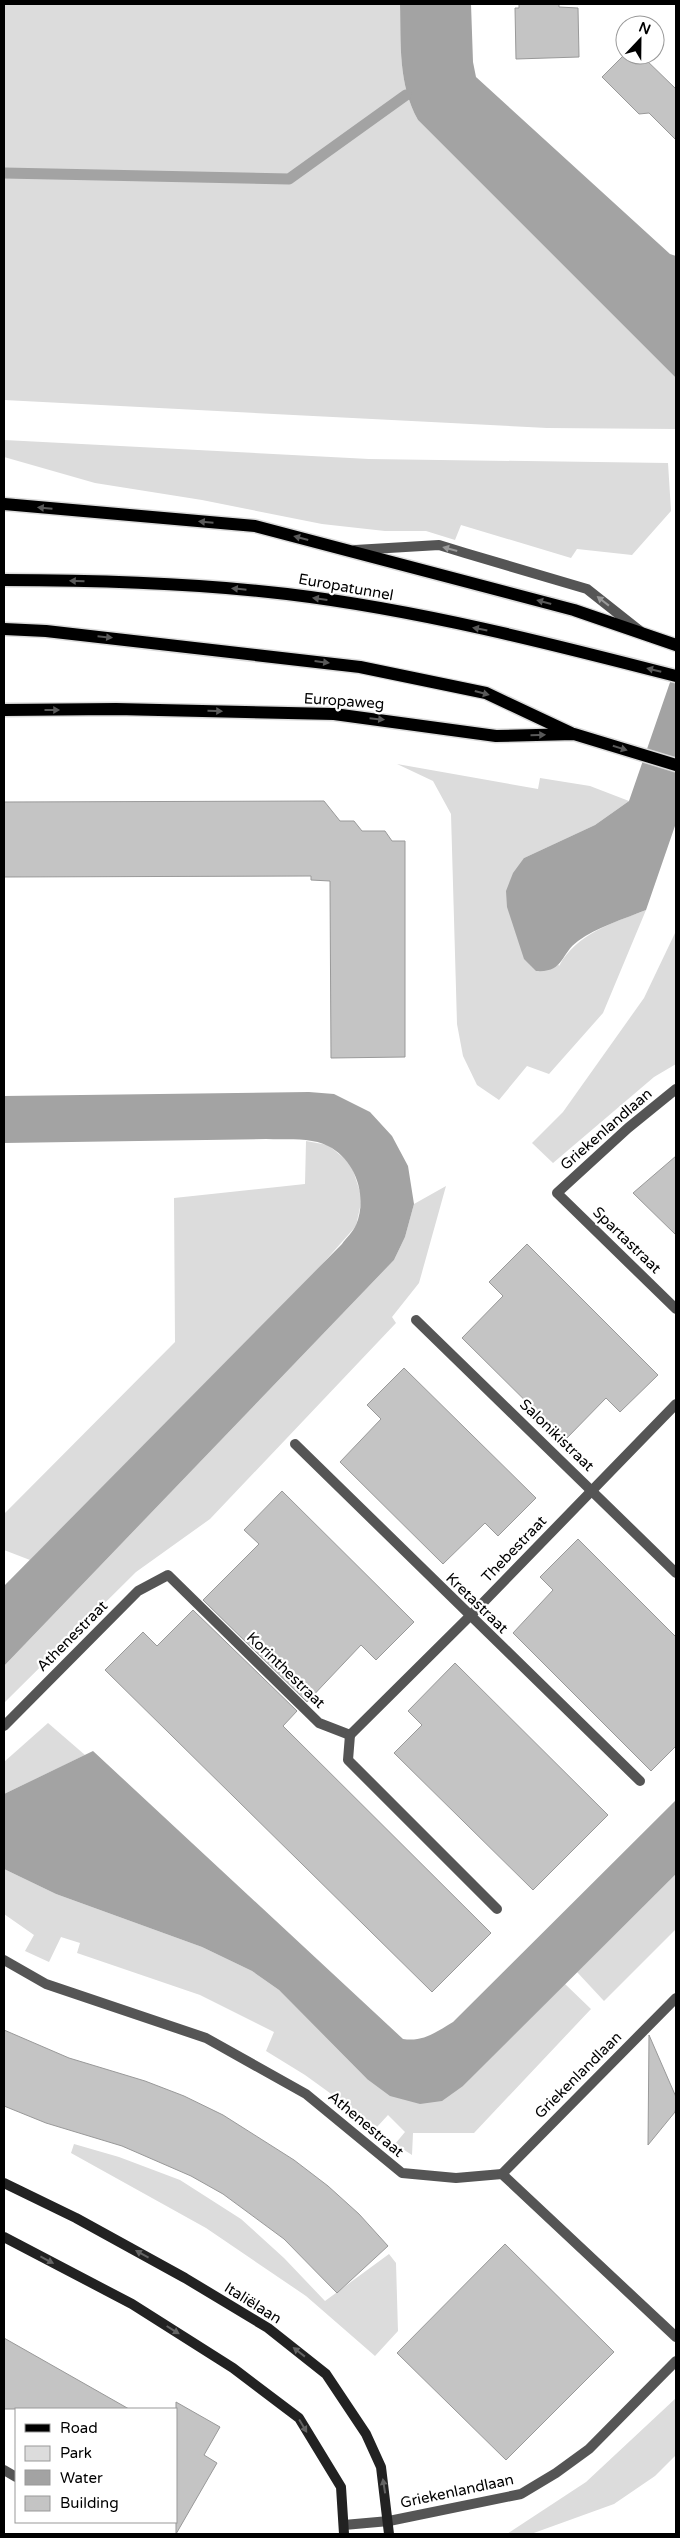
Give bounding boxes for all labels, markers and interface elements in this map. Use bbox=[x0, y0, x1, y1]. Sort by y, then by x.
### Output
north arrow bbox=[615, 15, 665, 65]
text: N bbox=[636, 18, 653, 38]
one-way arrow bbox=[36, 504, 52, 512]
one-way arrow bbox=[198, 518, 214, 526]
one-way arrow bbox=[294, 534, 309, 542]
one-way arrow bbox=[443, 544, 458, 552]
street label: Europatunnel bbox=[297, 570, 395, 604]
one-way arrow bbox=[69, 576, 85, 584]
one-way arrow bbox=[231, 585, 247, 593]
one-way arrow bbox=[312, 595, 328, 603]
one-way arrow bbox=[596, 595, 609, 606]
one-way arrow bbox=[536, 597, 551, 605]
one-way arrow bbox=[472, 625, 488, 633]
one-way arrow bbox=[97, 633, 113, 641]
one-way arrow bbox=[315, 658, 331, 666]
one-way arrow bbox=[646, 666, 661, 674]
street label: Europaweg bbox=[303, 689, 385, 713]
one-way arrow bbox=[474, 689, 489, 697]
one-way arrow bbox=[45, 706, 61, 714]
one-way arrow bbox=[207, 708, 223, 716]
one-way arrow bbox=[369, 715, 385, 723]
one-way arrow bbox=[531, 731, 547, 739]
one-way arrow bbox=[613, 745, 628, 753]
street label: Griekenlandlaan bbox=[557, 1084, 655, 1174]
street label: Spartastraat bbox=[589, 1203, 665, 1277]
street label: Salonikistraat bbox=[516, 1395, 598, 1475]
street label: Thebestraat bbox=[478, 1512, 550, 1586]
street label: Kretastraat bbox=[442, 1569, 512, 1637]
street label: Athenestraat bbox=[33, 1597, 111, 1675]
street label: Korinthestraat bbox=[243, 1628, 329, 1712]
street label: Griekenlandlaan bbox=[531, 2028, 625, 2122]
street label: Athenestraat bbox=[325, 2087, 408, 2161]
one-way arrow bbox=[136, 2250, 149, 2259]
one-way arrow bbox=[40, 2256, 54, 2264]
street label: Italiëlaan bbox=[221, 2278, 285, 2328]
one-way arrow bbox=[166, 2326, 180, 2335]
one-way arrow bbox=[292, 2347, 305, 2358]
legend bbox=[15, 2408, 178, 2523]
text: Road bbox=[60, 2419, 98, 2437]
one-way arrow bbox=[299, 2419, 308, 2432]
text: Park bbox=[60, 2444, 92, 2462]
text: Water bbox=[60, 2469, 103, 2487]
street label: Griekenlandlaan bbox=[399, 2470, 515, 2512]
one-way arrow bbox=[379, 2478, 387, 2494]
text: Building bbox=[60, 2494, 119, 2512]

